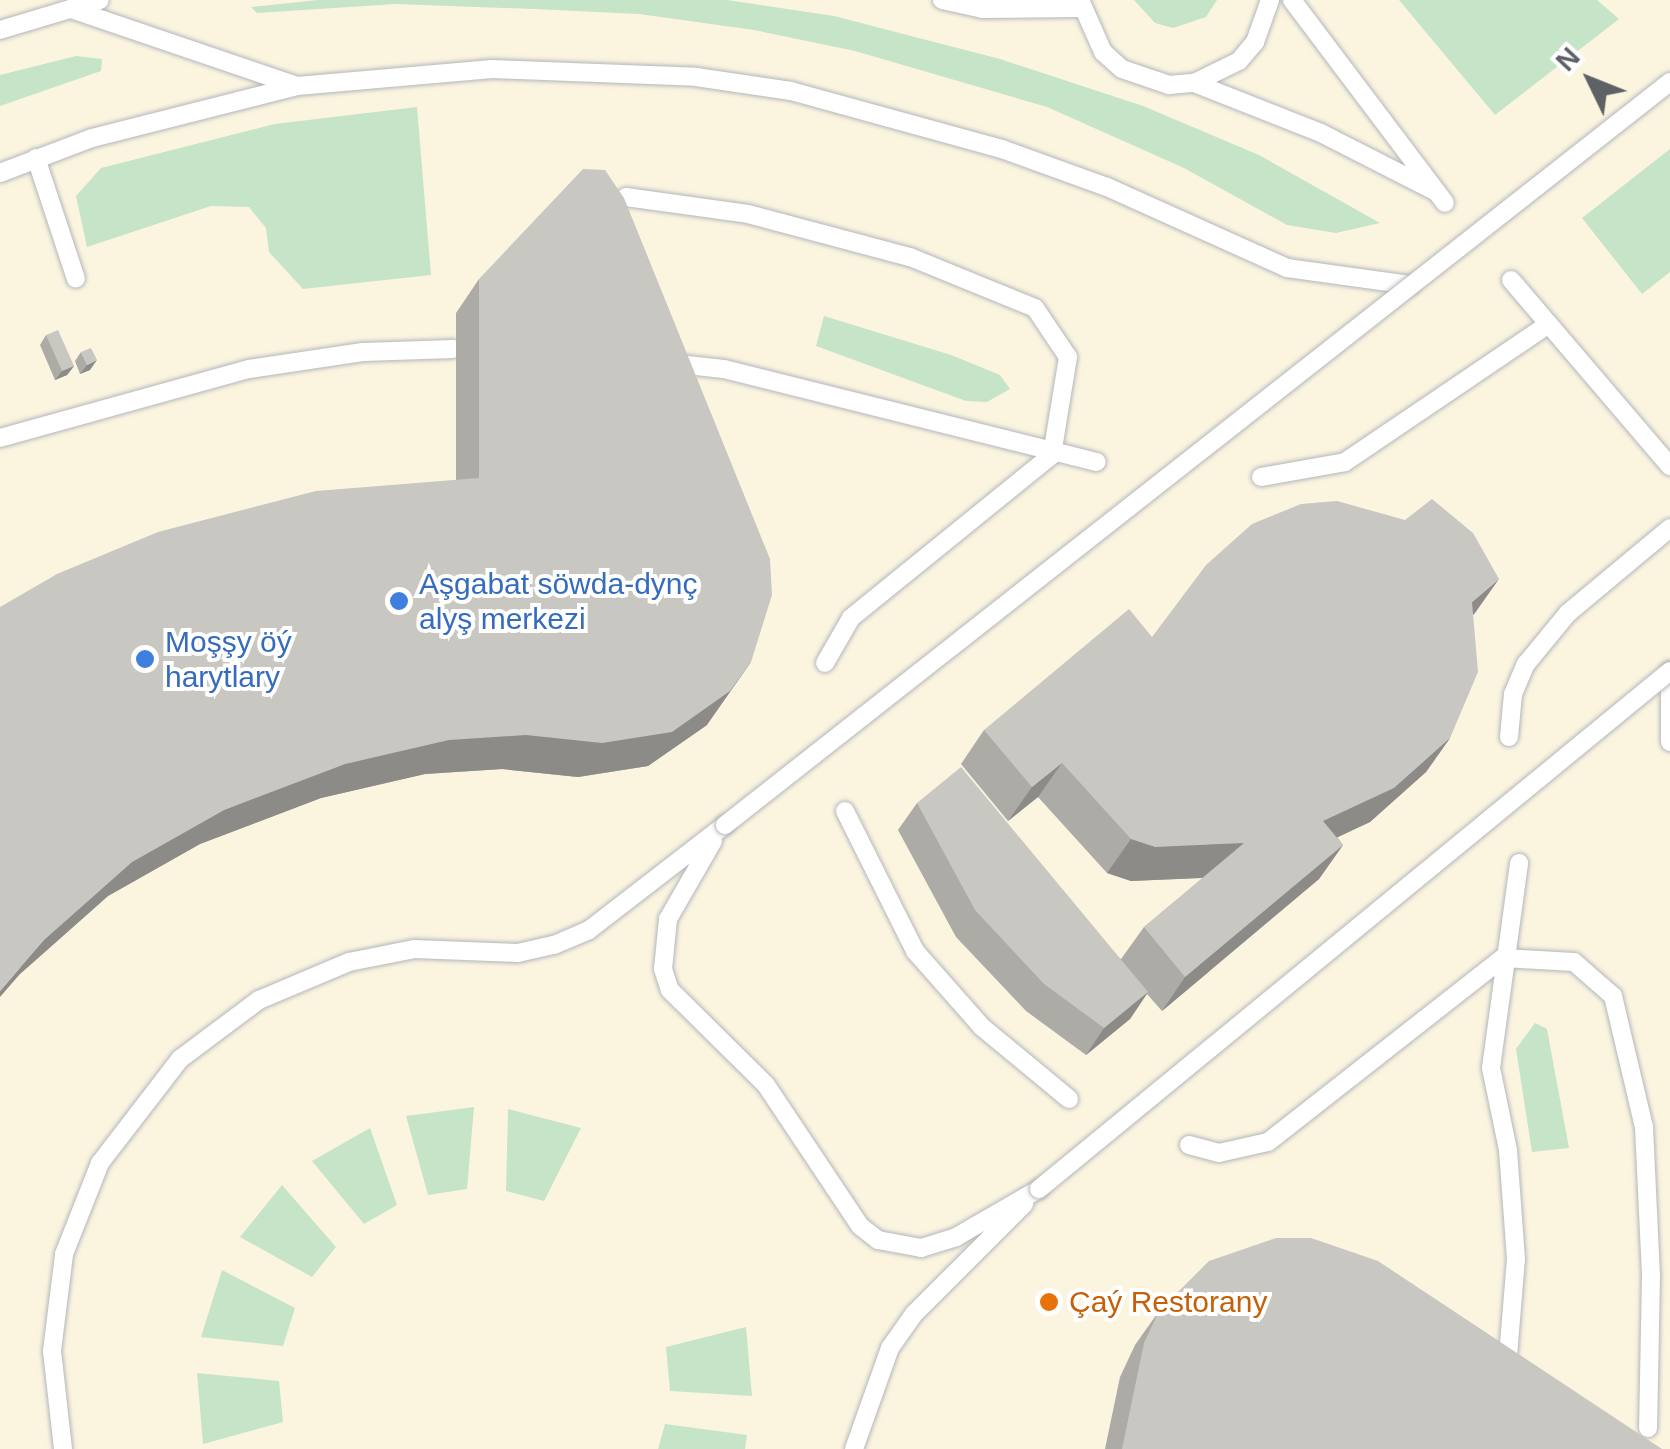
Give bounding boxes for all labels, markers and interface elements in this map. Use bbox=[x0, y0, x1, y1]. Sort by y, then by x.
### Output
north arrow bbox=[1540, 30, 1640, 130]
text: N bbox=[1549, 41, 1586, 77]
place label: Aşgabat söwda-dynç alyş merkezi bbox=[419, 566, 697, 636]
marker: Aşgabat söwda-dynç alyş merkezi bbox=[388, 590, 410, 612]
place label: Moşşy öý harytlary bbox=[165, 624, 292, 694]
marker: Moşşy öý harytlary bbox=[134, 648, 156, 670]
place label: Çaý Restorany bbox=[1069, 1284, 1267, 1320]
marker: Çaý Restorany bbox=[1038, 1291, 1060, 1313]

